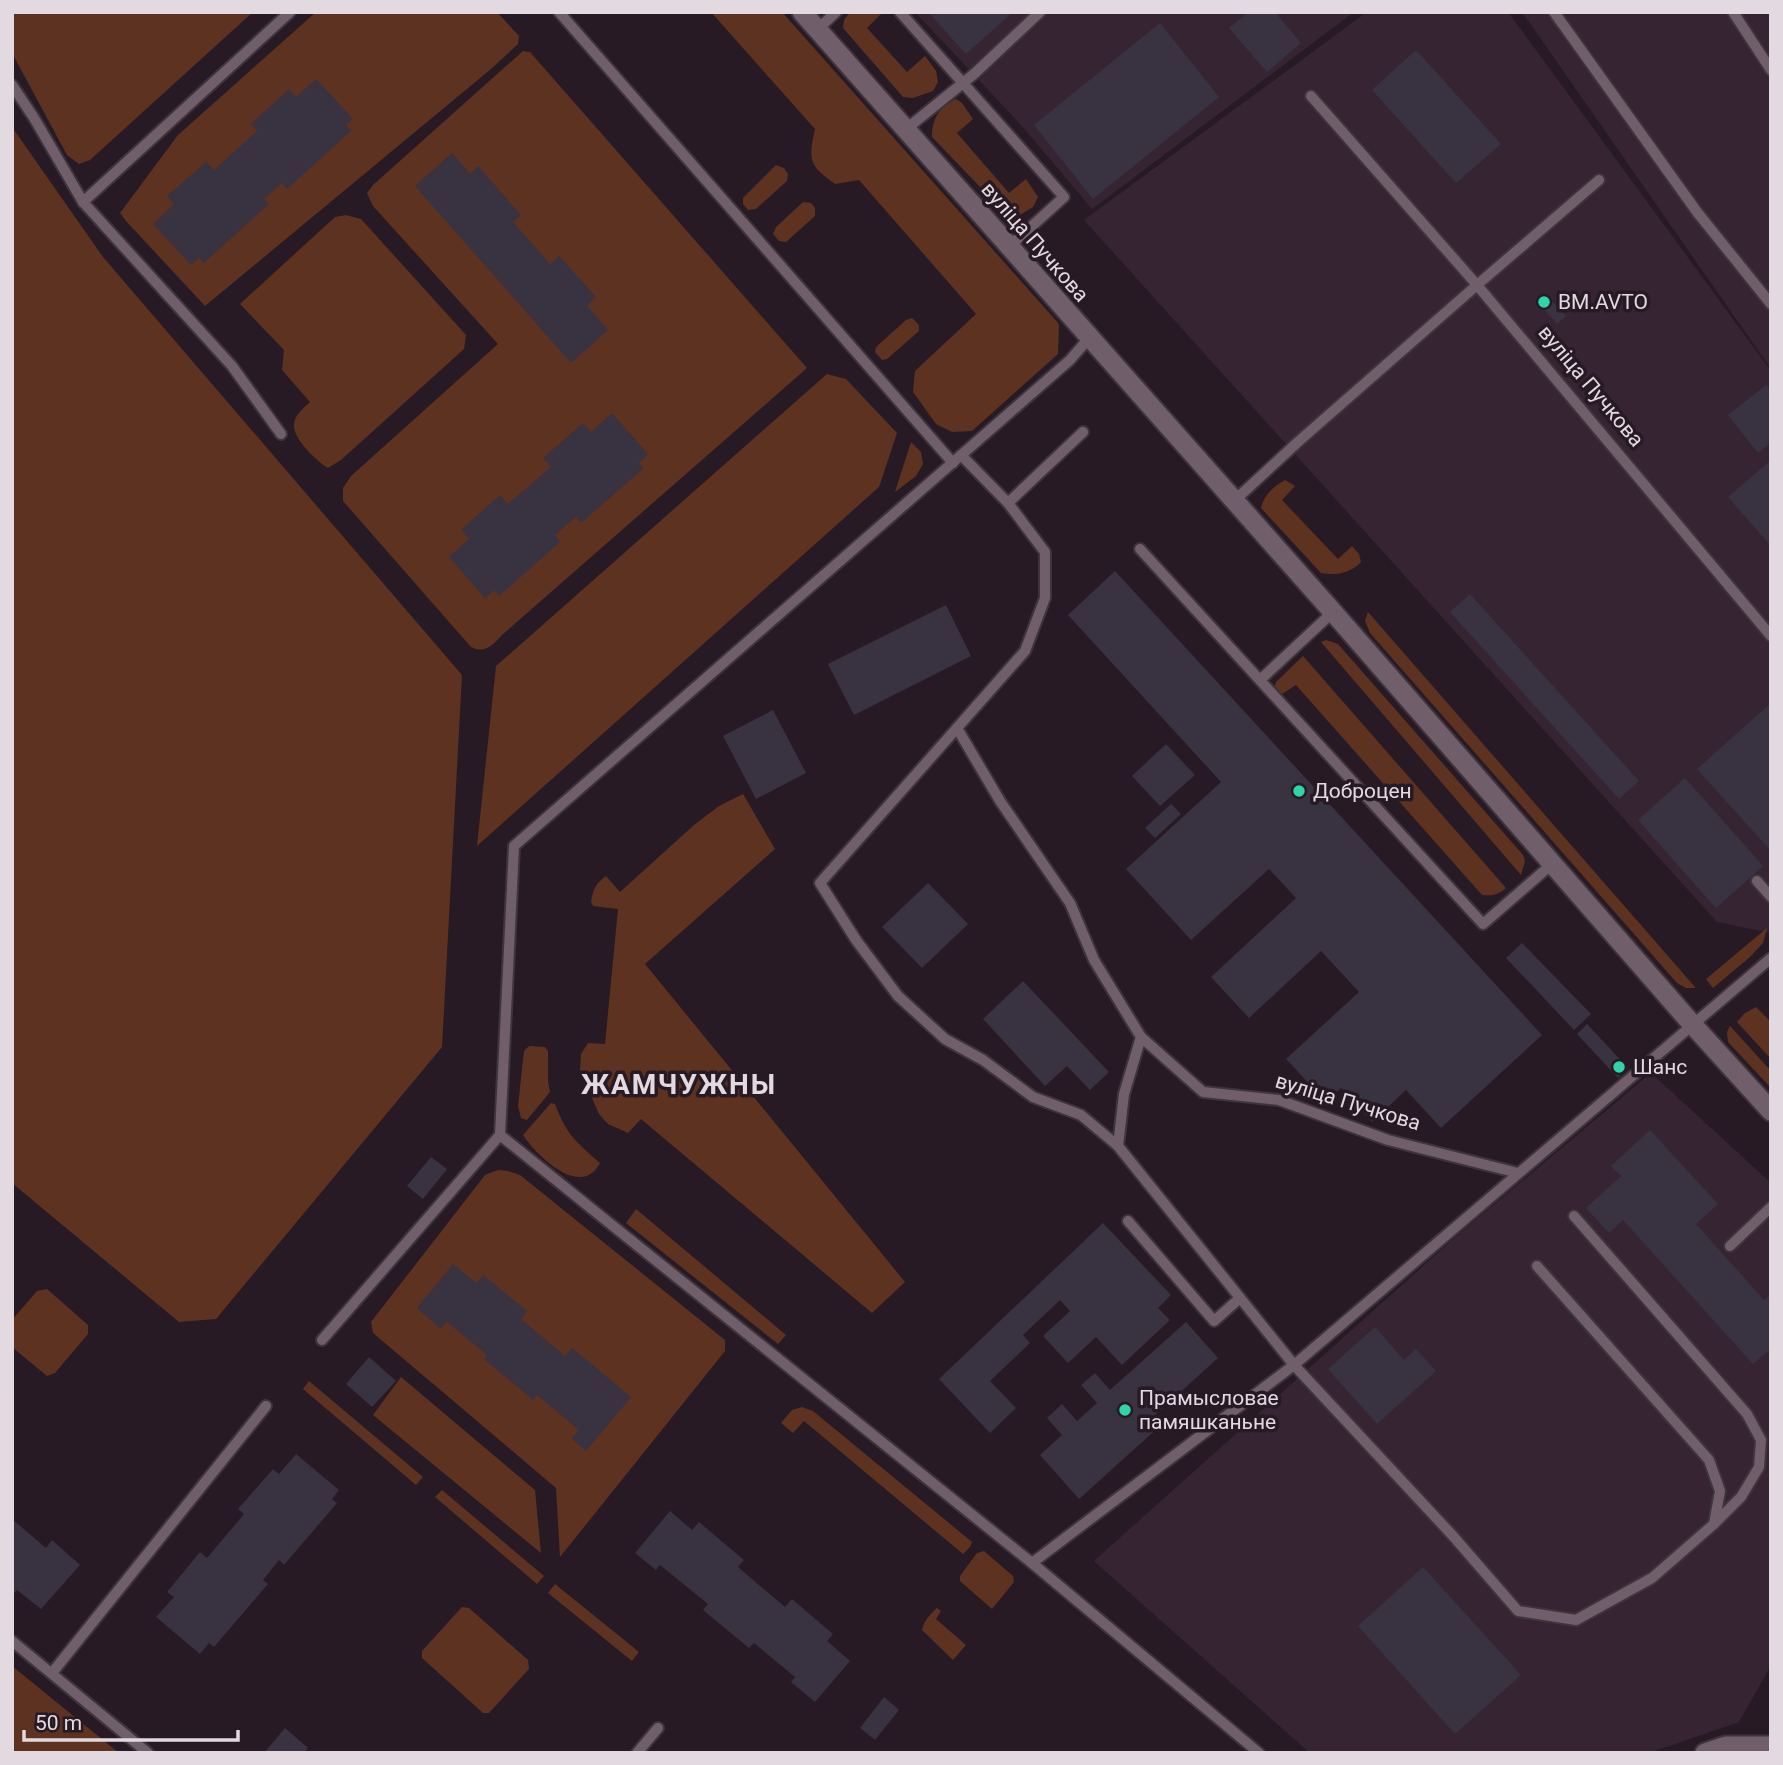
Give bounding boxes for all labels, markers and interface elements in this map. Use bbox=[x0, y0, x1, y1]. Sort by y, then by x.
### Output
street label: вуліца Пучкова bbox=[977, 177, 1093, 307]
place label: BM.AVTO bbox=[1558, 290, 1648, 314]
marker: BM.AVTO bbox=[1536, 294, 1552, 310]
street label: вуліца Пучкова bbox=[1533, 321, 1649, 451]
place label: Доброцен bbox=[1313, 779, 1412, 803]
marker: Доброцен bbox=[1291, 783, 1307, 799]
place label: Шанс bbox=[1633, 1055, 1687, 1079]
marker: Шанс bbox=[1611, 1059, 1627, 1075]
district label: ЖАМЧУЖНЫ bbox=[581, 1068, 777, 1101]
street label: вуліца Пучкова bbox=[1272, 1069, 1424, 1135]
place label: Прамысловае памяшканьне bbox=[1139, 1386, 1279, 1434]
marker: Прамысловае памяшканьне bbox=[1117, 1402, 1133, 1418]
scale bar bbox=[24, 1698, 238, 1742]
text: 50 m bbox=[35, 1711, 82, 1735]

